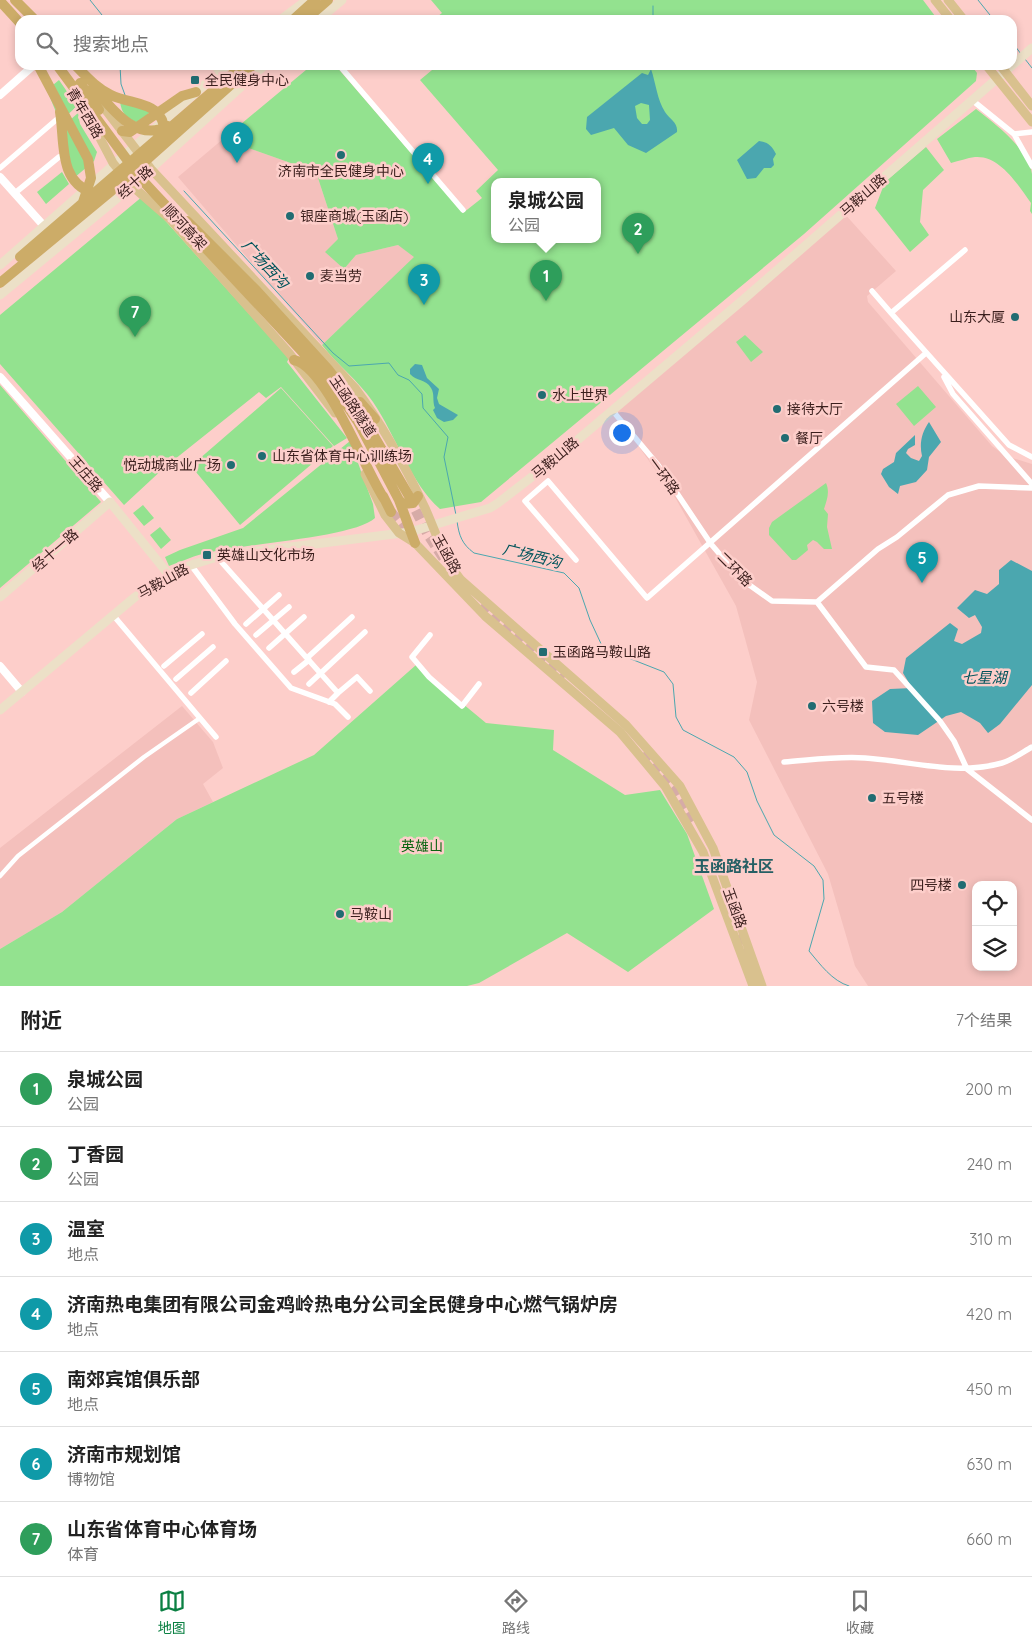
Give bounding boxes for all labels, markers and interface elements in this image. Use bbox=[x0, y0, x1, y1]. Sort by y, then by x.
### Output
search box bbox=[15, 15, 1017, 70]
icon: search bbox=[33, 29, 61, 57]
text: 搜索地点 bbox=[73, 32, 149, 56]
place label: 全民健身中心 bbox=[205, 71, 289, 89]
marker: 全民健身中心 bbox=[189, 74, 201, 86]
street label: 青年西路 bbox=[63, 84, 107, 142]
pin: 6 bbox=[221, 122, 253, 163]
pin: 4 bbox=[412, 143, 444, 184]
marker: 济南市全民健身中心 bbox=[335, 149, 347, 161]
street label: 经十路 bbox=[113, 161, 157, 203]
place label: 济南市全民健身中心 bbox=[278, 162, 404, 180]
street label: 马鞍山路 bbox=[836, 170, 890, 220]
popup bbox=[491, 178, 601, 243]
text: 泉城公园 bbox=[508, 188, 584, 212]
street label: 顺河高架 bbox=[159, 200, 211, 254]
place label: 银座商城(玉函店) bbox=[300, 207, 408, 225]
marker: 银座商城(玉函店) bbox=[284, 210, 296, 222]
pin: 2 bbox=[622, 213, 654, 254]
text: 公园 bbox=[508, 215, 540, 235]
water label: 广场西沟 bbox=[238, 235, 294, 294]
pin: 1 bbox=[530, 260, 562, 301]
pin: 3 bbox=[408, 264, 440, 305]
place label: 麦当劳 bbox=[320, 267, 362, 285]
marker: 麦当劳 bbox=[304, 270, 316, 282]
pin: 7 bbox=[119, 296, 151, 337]
place label: 山东大厦 bbox=[949, 308, 1005, 326]
marker: 山东大厦 bbox=[1009, 311, 1021, 323]
street label: 玉函路隧道 bbox=[326, 372, 380, 440]
place label: 水上世界 bbox=[552, 386, 608, 404]
marker: 水上世界 bbox=[536, 389, 548, 401]
place label: 接待大厅 bbox=[787, 400, 843, 418]
marker: 接待大厅 bbox=[771, 403, 783, 415]
your location bbox=[609, 420, 635, 446]
place label: 餐厅 bbox=[795, 429, 823, 447]
marker: 餐厅 bbox=[779, 432, 791, 444]
street label: 马鞍山路 bbox=[528, 433, 582, 483]
place label: 山东省体育中心训练场 bbox=[272, 447, 412, 465]
marker: 山东省体育中心训练场 bbox=[256, 450, 268, 462]
street label: 王庄路 bbox=[65, 452, 107, 496]
street label: 一环路 bbox=[644, 454, 684, 498]
place label: 悦动城商业广场 bbox=[123, 456, 221, 474]
marker: 悦动城商业广场 bbox=[225, 459, 237, 471]
street label: 经十一路 bbox=[28, 525, 82, 575]
street label: 玉函路 bbox=[429, 531, 465, 577]
water label: 广场西沟 bbox=[501, 539, 565, 572]
pin: 5 bbox=[906, 542, 938, 583]
place label: 英雄山文化市场 bbox=[217, 546, 315, 564]
street label: 二环路 bbox=[714, 548, 756, 590]
marker: 英雄山文化市场 bbox=[201, 549, 213, 561]
street label: 马鞍山路 bbox=[134, 560, 192, 602]
place label: 玉函路马鞍山路 bbox=[553, 643, 651, 661]
marker: 玉函路马鞍山路 bbox=[537, 646, 549, 658]
water label: 七星湖 bbox=[961, 668, 1008, 687]
place label: 六号楼 bbox=[822, 697, 864, 715]
marker: 六号楼 bbox=[806, 700, 818, 712]
place label: 五号楼 bbox=[882, 789, 924, 807]
marker: 五号楼 bbox=[866, 792, 878, 804]
park label: 英雄山 bbox=[401, 837, 443, 855]
district label: 玉函路社区 bbox=[694, 856, 774, 876]
place label: 四号楼 bbox=[910, 876, 952, 894]
marker: 四号楼 bbox=[956, 879, 968, 891]
map controls bbox=[972, 881, 1017, 971]
button: locate bbox=[972, 881, 1017, 926]
street label: 玉函路 bbox=[719, 885, 751, 931]
place label: 马鞍山 bbox=[350, 905, 392, 923]
marker: 马鞍山 bbox=[334, 908, 346, 920]
button: layers bbox=[972, 926, 1017, 971]
text: 附近 bbox=[20, 1007, 62, 1033]
text: 7个结果 bbox=[956, 1010, 1012, 1030]
text: 泉城公园 bbox=[67, 1067, 143, 1091]
text: 1 bbox=[33, 1079, 39, 1099]
text: 200 m bbox=[965, 1079, 1012, 1099]
text: 公园 bbox=[67, 1094, 99, 1114]
text: 丁香园 bbox=[67, 1142, 124, 1166]
text: 2 bbox=[31, 1154, 41, 1174]
text: 240 m bbox=[966, 1154, 1012, 1174]
text: 公园 bbox=[67, 1169, 99, 1189]
text: 温室 bbox=[67, 1217, 105, 1241]
text: 3 bbox=[32, 1229, 40, 1249]
text: 310 m bbox=[969, 1229, 1012, 1249]
text: 地点 bbox=[67, 1244, 99, 1264]
text: 济南热电集团有限公司金鸡岭热电分公司全民健身中心燃气锅炉房 bbox=[67, 1292, 618, 1316]
text: 4 bbox=[31, 1304, 41, 1324]
text: 420 m bbox=[966, 1304, 1012, 1324]
text: 地点 bbox=[67, 1319, 99, 1339]
text: 南郊宾馆俱乐部 bbox=[67, 1367, 200, 1391]
text: 5 bbox=[31, 1379, 41, 1399]
text: 450 m bbox=[966, 1379, 1012, 1399]
text: 地点 bbox=[67, 1394, 99, 1414]
text: 济南市规划馆 bbox=[67, 1442, 181, 1466]
text: 6 bbox=[32, 1454, 40, 1474]
text: 630 m bbox=[967, 1454, 1012, 1474]
text: 博物馆 bbox=[67, 1469, 115, 1489]
text: 山东省体育中心体育场 bbox=[67, 1517, 257, 1541]
text: 7 bbox=[32, 1529, 40, 1549]
text: 660 m bbox=[966, 1529, 1012, 1549]
text: 体育 bbox=[67, 1544, 99, 1564]
tab: 地图 bbox=[158, 1587, 186, 1637]
tab: 路线 bbox=[502, 1587, 530, 1637]
tab: 收藏 bbox=[846, 1587, 874, 1637]

